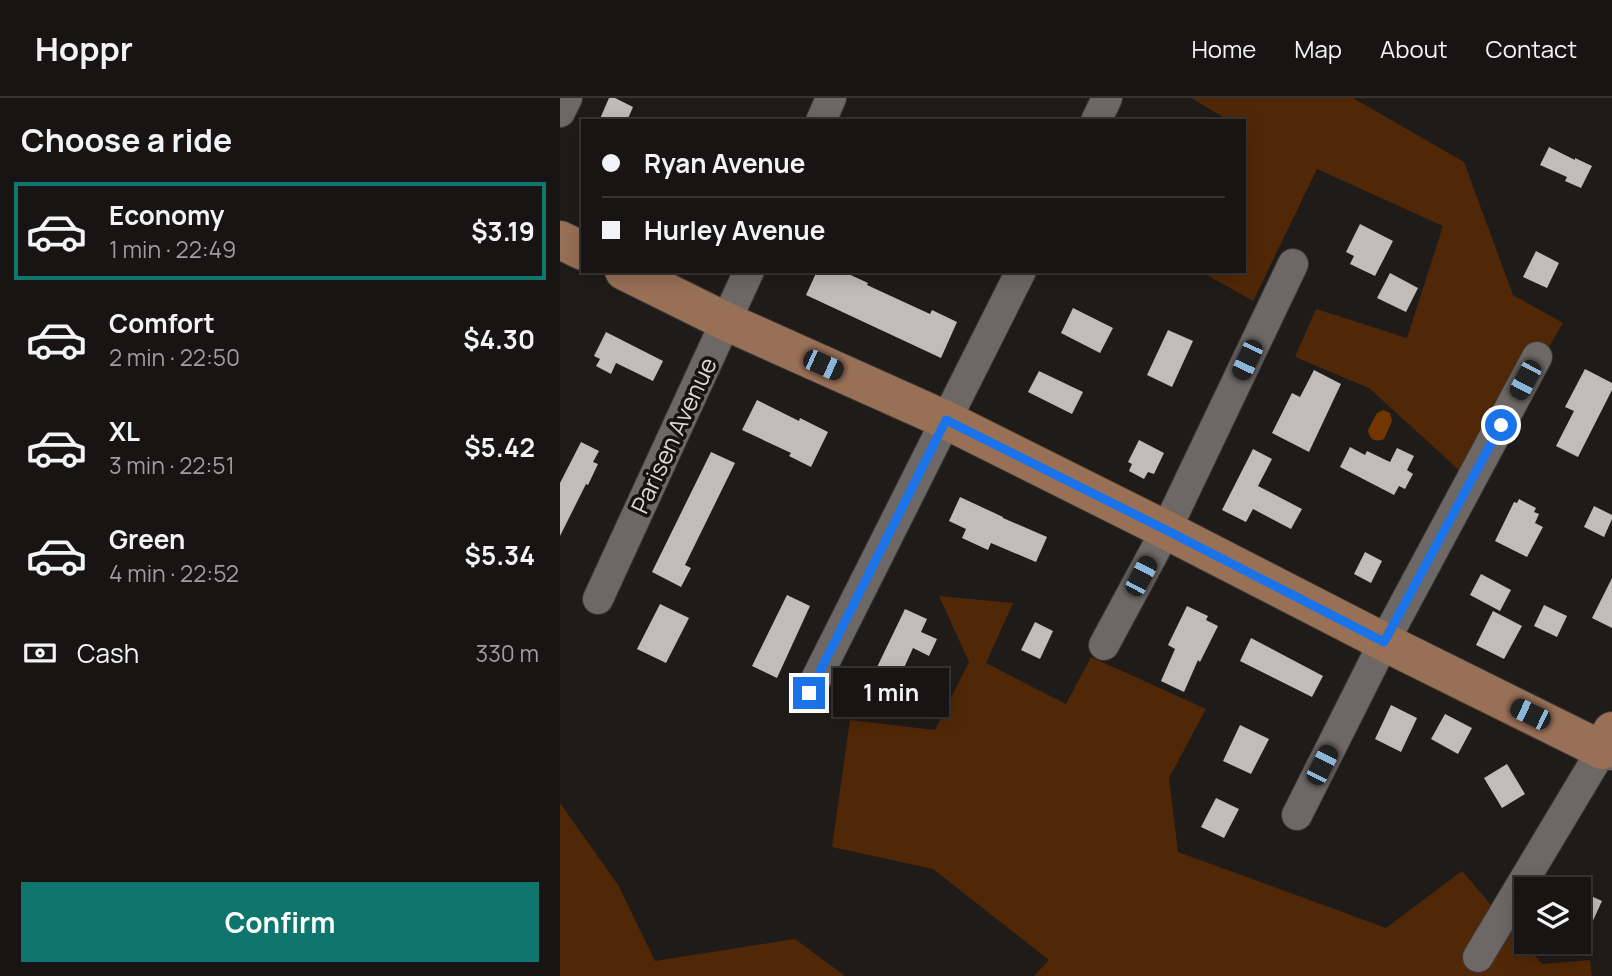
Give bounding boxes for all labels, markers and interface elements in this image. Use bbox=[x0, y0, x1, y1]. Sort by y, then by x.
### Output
text: Hoppr bbox=[35, 26, 133, 71]
text: Home bbox=[1191, 32, 1256, 65]
text: Map bbox=[1294, 32, 1342, 65]
text: About bbox=[1380, 32, 1448, 65]
text: Contact bbox=[1486, 32, 1577, 65]
text: Choose a ride bbox=[21, 118, 232, 162]
text: Ryan Avenue bbox=[644, 145, 805, 181]
text: Economy bbox=[109, 197, 224, 233]
icon: car bbox=[25, 200, 88, 263]
text: Hurley Avenue bbox=[644, 212, 826, 248]
text: $3.19 bbox=[471, 213, 535, 249]
text: 1 min · 22:49 bbox=[109, 233, 236, 265]
text: Comfort bbox=[109, 305, 215, 341]
icon: car bbox=[25, 308, 88, 371]
text: $4.30 bbox=[463, 321, 535, 357]
car bbox=[1229, 337, 1266, 383]
text: 2 min · 22:50 bbox=[109, 341, 240, 373]
car bbox=[800, 347, 847, 383]
street label: Parisen Avenue bbox=[622, 351, 724, 519]
car bbox=[1506, 357, 1545, 403]
route start bbox=[1485, 409, 1517, 441]
text: XL bbox=[109, 413, 140, 449]
icon: car bbox=[25, 416, 88, 479]
text: $5.42 bbox=[464, 429, 535, 465]
text: 3 min · 22:51 bbox=[109, 449, 235, 481]
text: Green bbox=[109, 521, 185, 557]
icon: car bbox=[25, 524, 88, 587]
text: $5.34 bbox=[465, 537, 535, 573]
car bbox=[1122, 553, 1161, 599]
text: 4 min · 22:52 bbox=[109, 557, 239, 589]
icon: cash bbox=[21, 634, 59, 672]
text: Cash bbox=[77, 635, 139, 671]
text: 330 m bbox=[475, 637, 539, 669]
callout: 1 min bbox=[834, 668, 949, 718]
text: 1 min bbox=[863, 676, 919, 708]
route end bbox=[793, 677, 825, 709]
car bbox=[1507, 695, 1554, 733]
car bbox=[1304, 742, 1341, 788]
map controls bbox=[1514, 877, 1591, 954]
button: layers bbox=[1514, 877, 1591, 954]
button: Confirm bbox=[21, 882, 539, 962]

